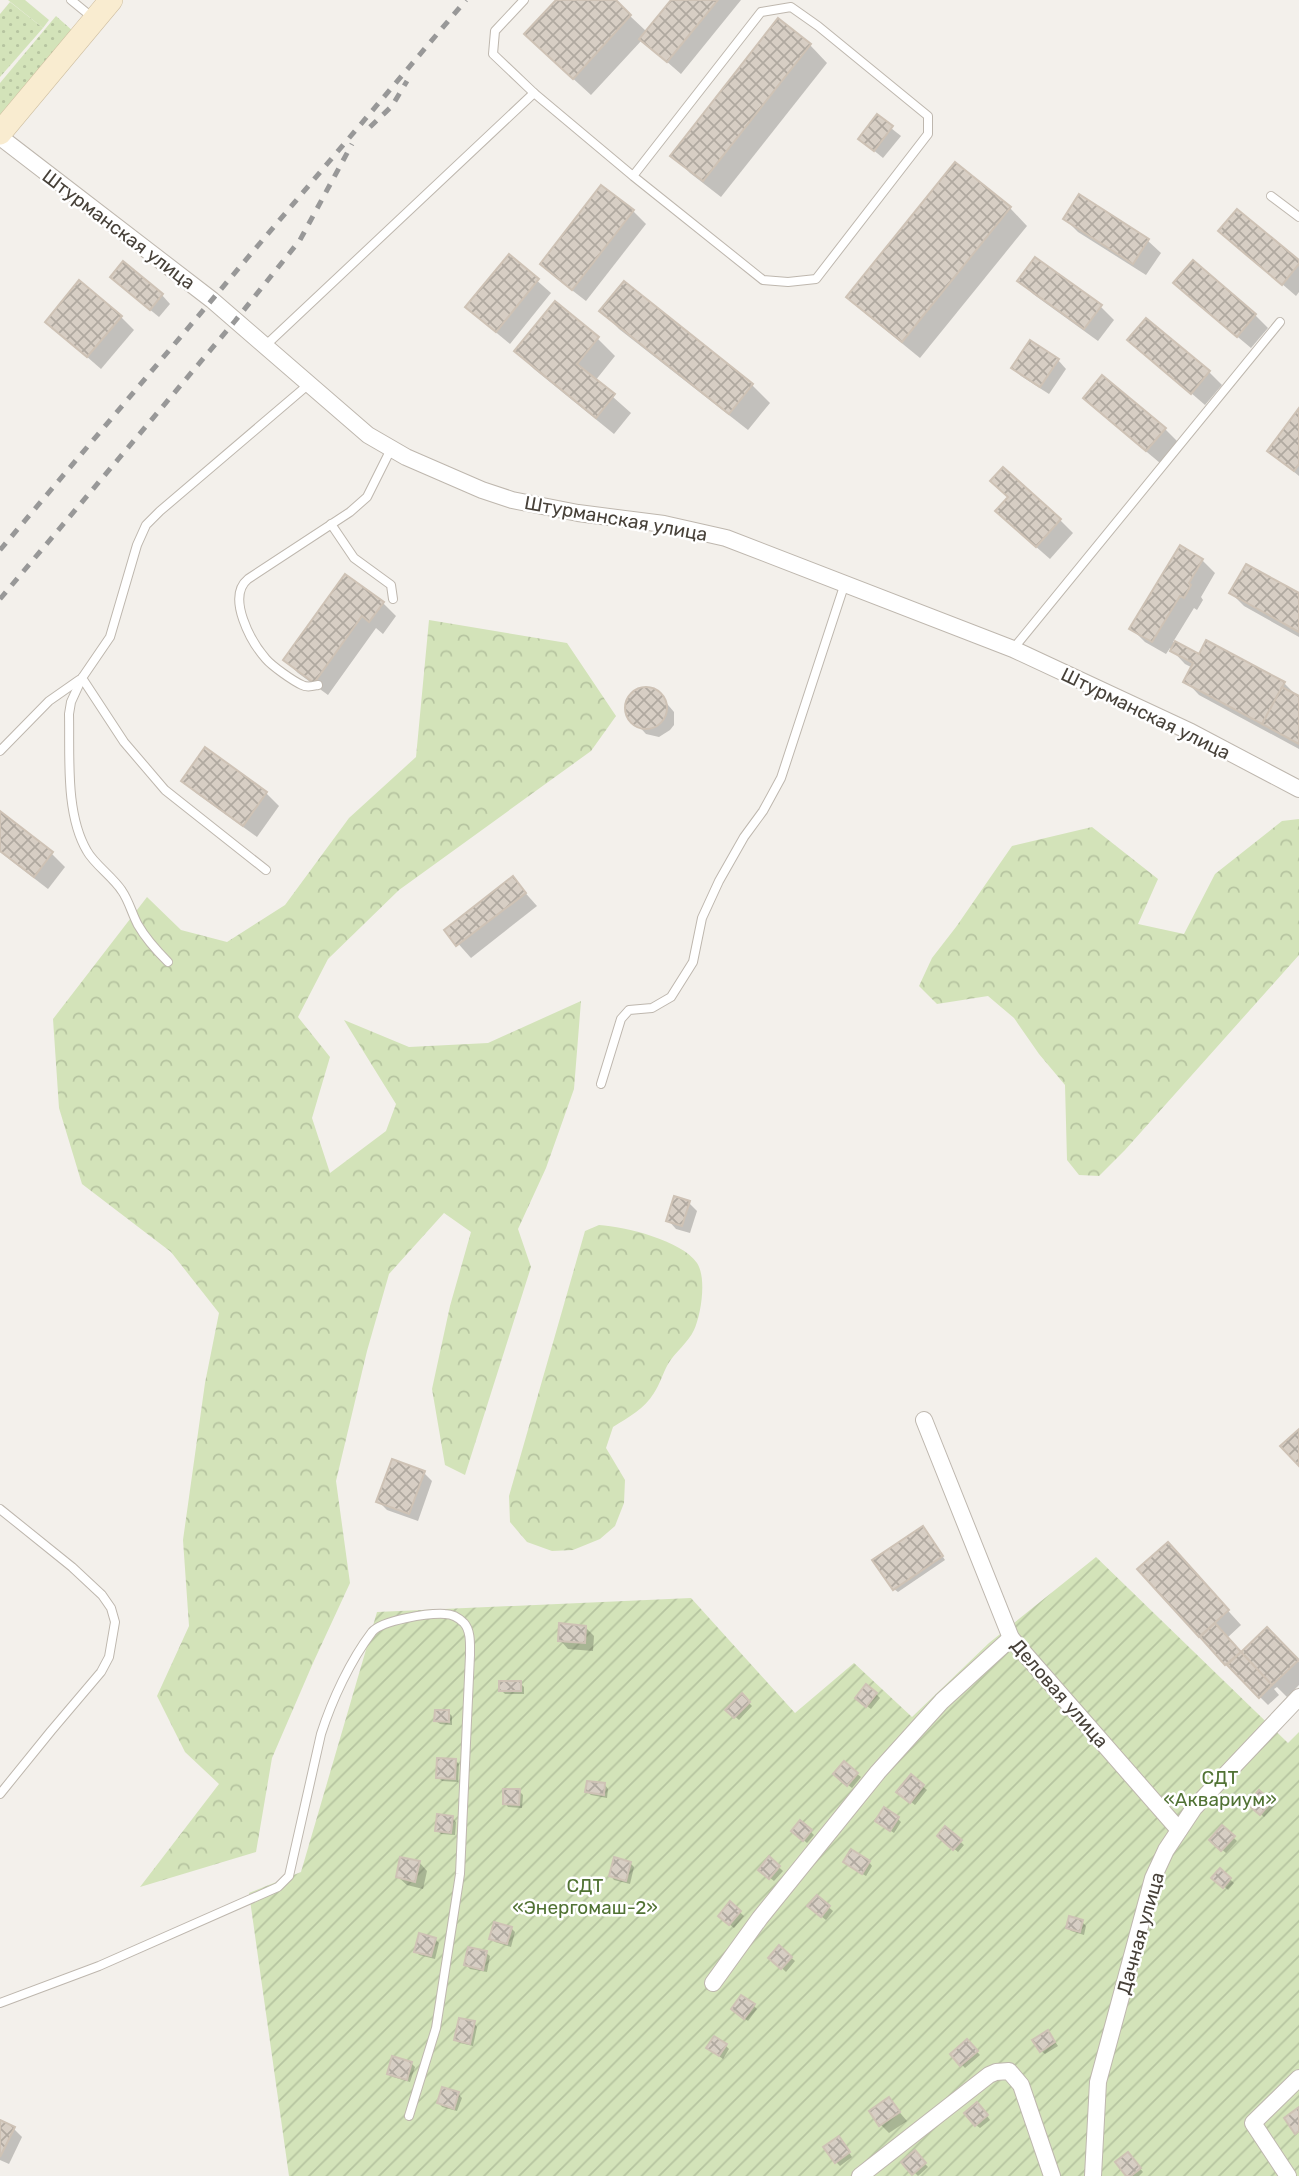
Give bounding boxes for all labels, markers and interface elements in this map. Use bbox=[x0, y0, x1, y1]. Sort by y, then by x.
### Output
street label: Штурманская улица bbox=[38, 164, 200, 294]
street label: Штурманская улица bbox=[523, 491, 709, 546]
street label: Штурманская улица bbox=[1057, 662, 1234, 764]
street label: Деловая улица bbox=[1006, 1634, 1113, 1752]
park label: СДТ «Аквариум» bbox=[1163, 1766, 1277, 1811]
street label: Дачная улица bbox=[1112, 1869, 1169, 1997]
park label: СДТ «Энергомаш-2» bbox=[512, 1874, 658, 1919]

